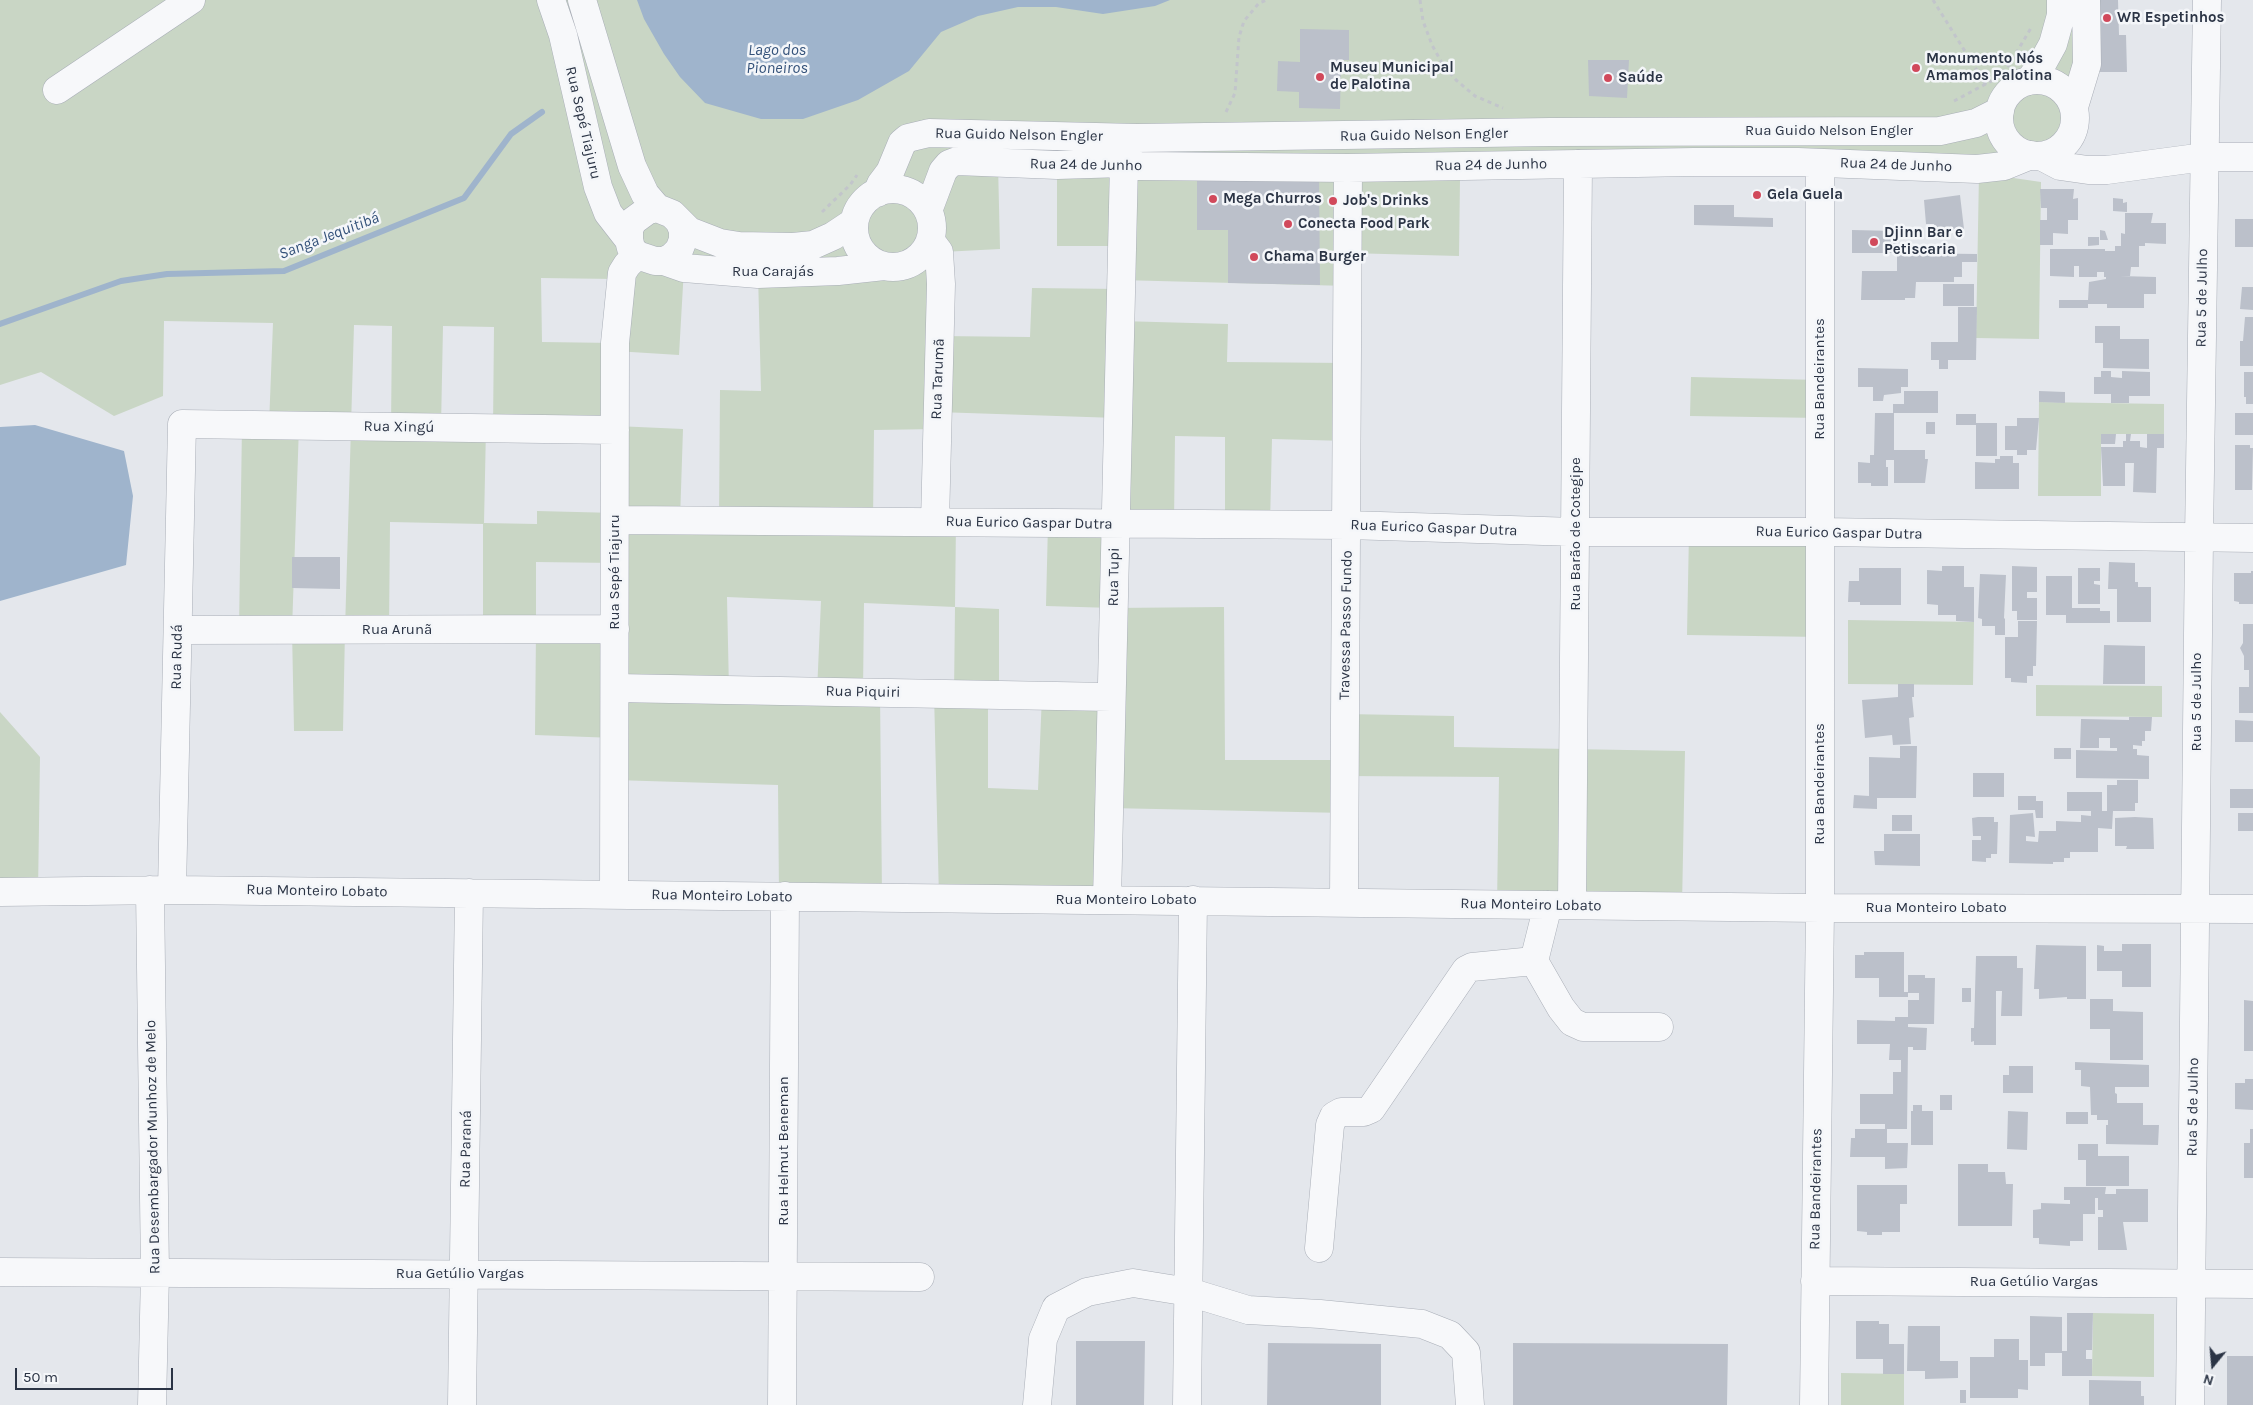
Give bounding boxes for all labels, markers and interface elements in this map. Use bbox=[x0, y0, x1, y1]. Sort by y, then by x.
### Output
place label: WR Espetinhos bbox=[2117, 9, 2224, 27]
marker: WR Espetinhos bbox=[2101, 12, 2113, 24]
water label: Lago dos Pioneiros bbox=[746, 40, 808, 78]
place label: Monumento Nós Amamos Palotina bbox=[1926, 50, 2052, 85]
place label: Museu Municipal de Palotina bbox=[1330, 59, 1454, 94]
marker: Monumento Nós Amamos Palotina bbox=[1910, 62, 1922, 74]
street label: Rua Sepé Tiajuru bbox=[561, 65, 605, 181]
place label: Saúde bbox=[1618, 69, 1663, 87]
marker: Museu Municipal de Palotina bbox=[1314, 71, 1326, 83]
marker: Saúde bbox=[1602, 72, 1614, 84]
street label: Rua Guido Nelson Engler bbox=[1745, 122, 1913, 140]
street label: Rua Guido Nelson Engler bbox=[935, 125, 1103, 145]
street label: Rua Guido Nelson Engler bbox=[1340, 125, 1508, 145]
street label: Rua 24 de Junho bbox=[1840, 154, 1952, 176]
street label: Rua 24 de Junho bbox=[1030, 155, 1142, 175]
street label: Rua 24 de Junho bbox=[1435, 155, 1547, 175]
place label: Gela Guela bbox=[1767, 186, 1843, 204]
marker: Gela Guela bbox=[1751, 189, 1763, 201]
place label: Mega Churros bbox=[1223, 190, 1322, 208]
place label: Job's Drinks bbox=[1343, 192, 1429, 210]
marker: Mega Churros bbox=[1207, 193, 1219, 205]
marker: Job's Drinks bbox=[1327, 195, 1339, 207]
water label: Sanga Jequitibá bbox=[276, 208, 382, 264]
place label: Conecta Food Park bbox=[1298, 215, 1430, 233]
marker: Conecta Food Park bbox=[1282, 218, 1294, 230]
place label: Djinn Bar e Petiscaria bbox=[1884, 224, 1963, 259]
marker: Djinn Bar e Petiscaria bbox=[1868, 236, 1880, 248]
place label: Chama Burger bbox=[1264, 248, 1366, 266]
street label: Rua 5 de Julho bbox=[2192, 248, 2212, 348]
marker: Chama Burger bbox=[1248, 251, 1260, 263]
street label: Rua Carajás bbox=[732, 263, 814, 281]
street label: Rua Bandeirantes bbox=[1811, 318, 1829, 440]
street label: Rua Tarumã bbox=[928, 338, 948, 420]
street label: Rua Xingú bbox=[363, 417, 435, 437]
street label: Rua Barão de Cotegipe bbox=[1567, 457, 1585, 611]
street label: Rua Eurico Gaspar Dutra bbox=[945, 513, 1113, 533]
street label: Rua Sepé Tiajuru bbox=[606, 514, 624, 630]
street label: Rua Eurico Gaspar Dutra bbox=[1350, 516, 1518, 540]
street label: Rua Eurico Gaspar Dutra bbox=[1755, 523, 1923, 543]
street label: Rua Tupi bbox=[1104, 547, 1124, 607]
street label: Travessa Passo Fundo bbox=[1336, 550, 1356, 700]
street label: Rua Arunã bbox=[362, 621, 432, 639]
street label: Rua Rudá bbox=[167, 624, 187, 690]
street label: Rua 5 de Julho bbox=[2188, 653, 2206, 751]
street label: Rua Piquiri bbox=[825, 682, 901, 702]
street label: Rua Bandeirantes bbox=[1811, 723, 1829, 845]
street label: Rua Monteiro Lobato bbox=[246, 881, 388, 901]
street label: Rua Monteiro Lobato bbox=[651, 886, 793, 906]
street label: Rua Monteiro Lobato bbox=[1055, 891, 1197, 909]
street label: Rua Monteiro Lobato bbox=[1460, 895, 1602, 915]
street label: Rua Monteiro Lobato bbox=[1865, 899, 2007, 917]
street label: Rua Desembargador Munhoz de Melo bbox=[142, 1020, 164, 1274]
street label: Rua 5 de Julho bbox=[2183, 1057, 2203, 1157]
street label: Rua Helmut Beneman bbox=[775, 1076, 793, 1226]
street label: Rua Paraná bbox=[456, 1110, 476, 1188]
street label: Rua Bandeirantes bbox=[1806, 1128, 1826, 1250]
street label: Rua Getúlio Vargas bbox=[396, 1265, 524, 1283]
street label: Rua Getúlio Vargas bbox=[1970, 1273, 2098, 1291]
north arrow bbox=[2188, 1340, 2238, 1390]
scale bar bbox=[18, 1358, 175, 1390]
text: 50 m bbox=[23, 1368, 58, 1386]
text: N bbox=[2201, 1370, 2216, 1389]

